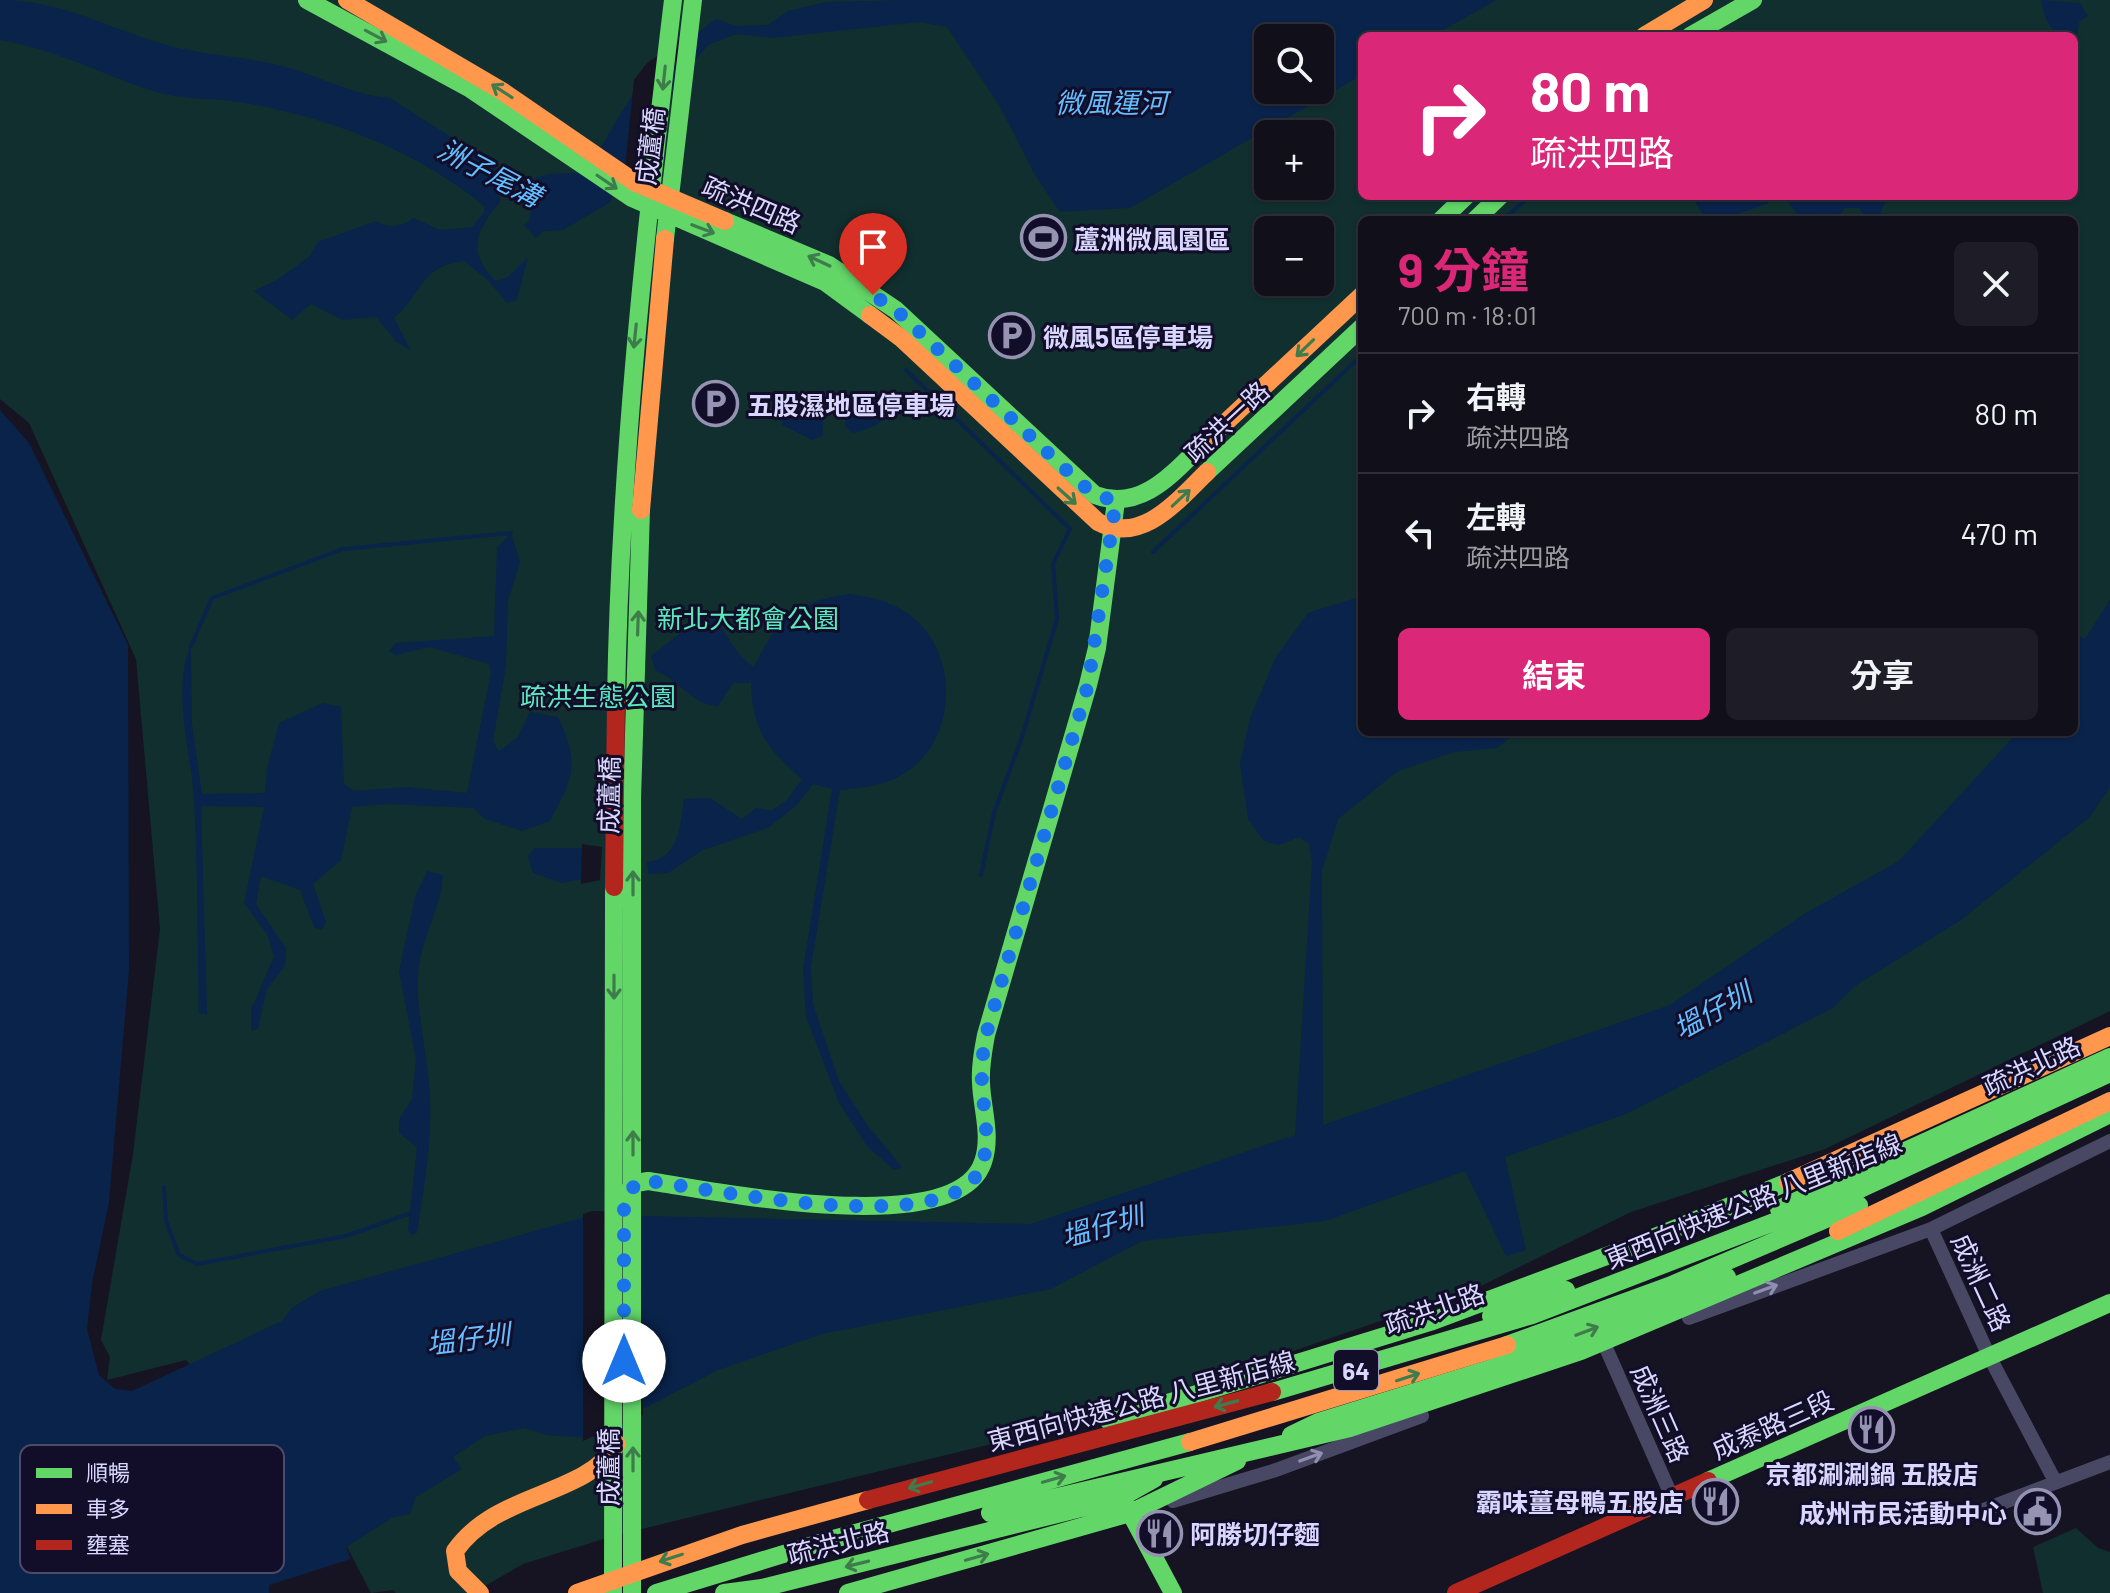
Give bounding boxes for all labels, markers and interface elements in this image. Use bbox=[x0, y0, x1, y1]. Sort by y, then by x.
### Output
map controls bbox=[1254, 24, 1334, 296]
button: search bbox=[1254, 24, 1334, 104]
one-way arrow bbox=[363, 29, 387, 45]
text: 80 m bbox=[1530, 56, 1650, 123]
one-way arrow bbox=[656, 64, 671, 90]
icon: right bbox=[1398, 64, 1502, 168]
one-way arrow bbox=[491, 83, 514, 99]
water label: 微風運河 bbox=[1055, 85, 1172, 119]
street label: 成蘆橋 bbox=[629, 105, 669, 187]
button: + bbox=[1254, 120, 1334, 200]
text: 疏洪四路 bbox=[1530, 130, 1674, 173]
water label: 洲子尾溝 bbox=[433, 131, 551, 215]
street label: 疏洪四路 bbox=[698, 169, 806, 239]
one-way arrow bbox=[596, 174, 618, 190]
pin bbox=[839, 213, 907, 295]
sports icon: 蘆洲微風園區 bbox=[1019, 214, 1067, 262]
button: − bbox=[1254, 216, 1334, 296]
one-way arrow bbox=[691, 223, 715, 237]
place label: 蘆洲微風園區 bbox=[1074, 223, 1230, 254]
icon: arrive bbox=[851, 225, 895, 269]
text: 9 分鐘 bbox=[1398, 240, 1529, 298]
button: close bbox=[1954, 242, 2038, 326]
one-way arrow bbox=[807, 252, 831, 267]
text: 700 m · 18:01 bbox=[1398, 299, 1537, 330]
parking icon: 微風5區停車場 bbox=[988, 312, 1036, 360]
place label: 微風5區停車場 bbox=[1043, 321, 1213, 352]
one-way arrow bbox=[628, 322, 643, 349]
one-way arrow bbox=[1296, 339, 1316, 357]
street label: 疏洪一路 bbox=[1177, 374, 1275, 468]
text: 右轉 bbox=[1466, 378, 1526, 414]
parking icon: 五股濕地區停車場 bbox=[692, 380, 740, 428]
place label: 五股濕地區停車場 bbox=[747, 389, 955, 420]
icon: right bbox=[1398, 391, 1442, 435]
text: 80 m bbox=[1975, 395, 2038, 431]
text: 疏洪四路 bbox=[1466, 421, 1570, 452]
one-way arrow bbox=[1056, 487, 1076, 505]
one-way arrow bbox=[1171, 489, 1191, 508]
text: 左轉 bbox=[1466, 498, 1526, 534]
icon: left bbox=[1398, 511, 1442, 555]
text: 470 m bbox=[1960, 515, 2038, 551]
text: 疏洪四路 bbox=[1466, 541, 1570, 572]
park label: 新北大都會公園 bbox=[657, 602, 839, 633]
one-way arrow bbox=[630, 610, 645, 637]
button: 結束 bbox=[1398, 628, 1710, 720]
button: 分享 bbox=[1726, 628, 2038, 720]
park label: 疏洪生態公園 bbox=[520, 680, 676, 711]
street label: 成蘆橋 bbox=[592, 756, 624, 834]
one-way arrow bbox=[625, 870, 641, 897]
one-way arrow bbox=[606, 973, 622, 1000]
water label: 塭仔圳 bbox=[1667, 973, 1760, 1045]
street label: 疏洪北路 bbox=[1977, 1029, 2085, 1101]
street label: 東西向快速公路 八里新店線 bbox=[1600, 1126, 1906, 1274]
one-way arrow bbox=[625, 1130, 641, 1157]
water label: 塭仔圳 bbox=[1057, 1196, 1151, 1253]
street label: 成洲二路 bbox=[1946, 1228, 2018, 1336]
street label: 疏洪北路 bbox=[1380, 1276, 1488, 1340]
one-way arrow bbox=[1753, 1281, 1778, 1296]
water label: 塭仔圳 bbox=[424, 1316, 516, 1360]
position arrow bbox=[582, 1319, 666, 1403]
one-way arrow bbox=[1574, 1323, 1599, 1337]
street label: 東西向快速公路 八里新店線 bbox=[984, 1344, 1298, 1456]
road number: 64 bbox=[1334, 1350, 1378, 1390]
street label: 成洲三路 bbox=[1626, 1359, 1696, 1467]
one-way arrow bbox=[1396, 1368, 1421, 1383]
street label: 成泰路三段 bbox=[1706, 1383, 1838, 1465]
one-way arrow bbox=[1213, 1398, 1239, 1413]
restaurant icon: 京都涮涮鍋 五股店 bbox=[1848, 1406, 1896, 1454]
street label: 成蘆橋 bbox=[592, 1428, 623, 1506]
legend bbox=[20, 1445, 284, 1573]
one-way arrow bbox=[625, 1446, 641, 1473]
one-way arrow bbox=[1299, 1449, 1323, 1463]
place label: 京都涮涮鍋 五股店 bbox=[1765, 1458, 1979, 1489]
text: 順暢 bbox=[86, 1459, 130, 1485]
one-way arrow bbox=[1041, 1470, 1067, 1485]
restaurant icon: 霸味薑母鴨五股店 bbox=[1691, 1477, 1739, 1525]
one-way arrow bbox=[908, 1478, 934, 1493]
place label: 霸味薑母鴨五股店 bbox=[1476, 1486, 1684, 1517]
public building icon: 成州市民活動中心 bbox=[2014, 1488, 2062, 1536]
text: 車多 bbox=[86, 1495, 130, 1521]
place label: 成州市民活動中心 bbox=[1799, 1497, 2007, 1528]
restaurant icon: 阿勝切仔麵 bbox=[1135, 1509, 1183, 1557]
street label: 疏洪北路 bbox=[784, 1514, 892, 1570]
place label: 阿勝切仔麵 bbox=[1190, 1518, 1320, 1549]
text: 壅塞 bbox=[86, 1531, 130, 1557]
one-way arrow bbox=[963, 1548, 989, 1563]
one-way arrow bbox=[659, 1552, 684, 1567]
one-way arrow bbox=[844, 1557, 870, 1572]

